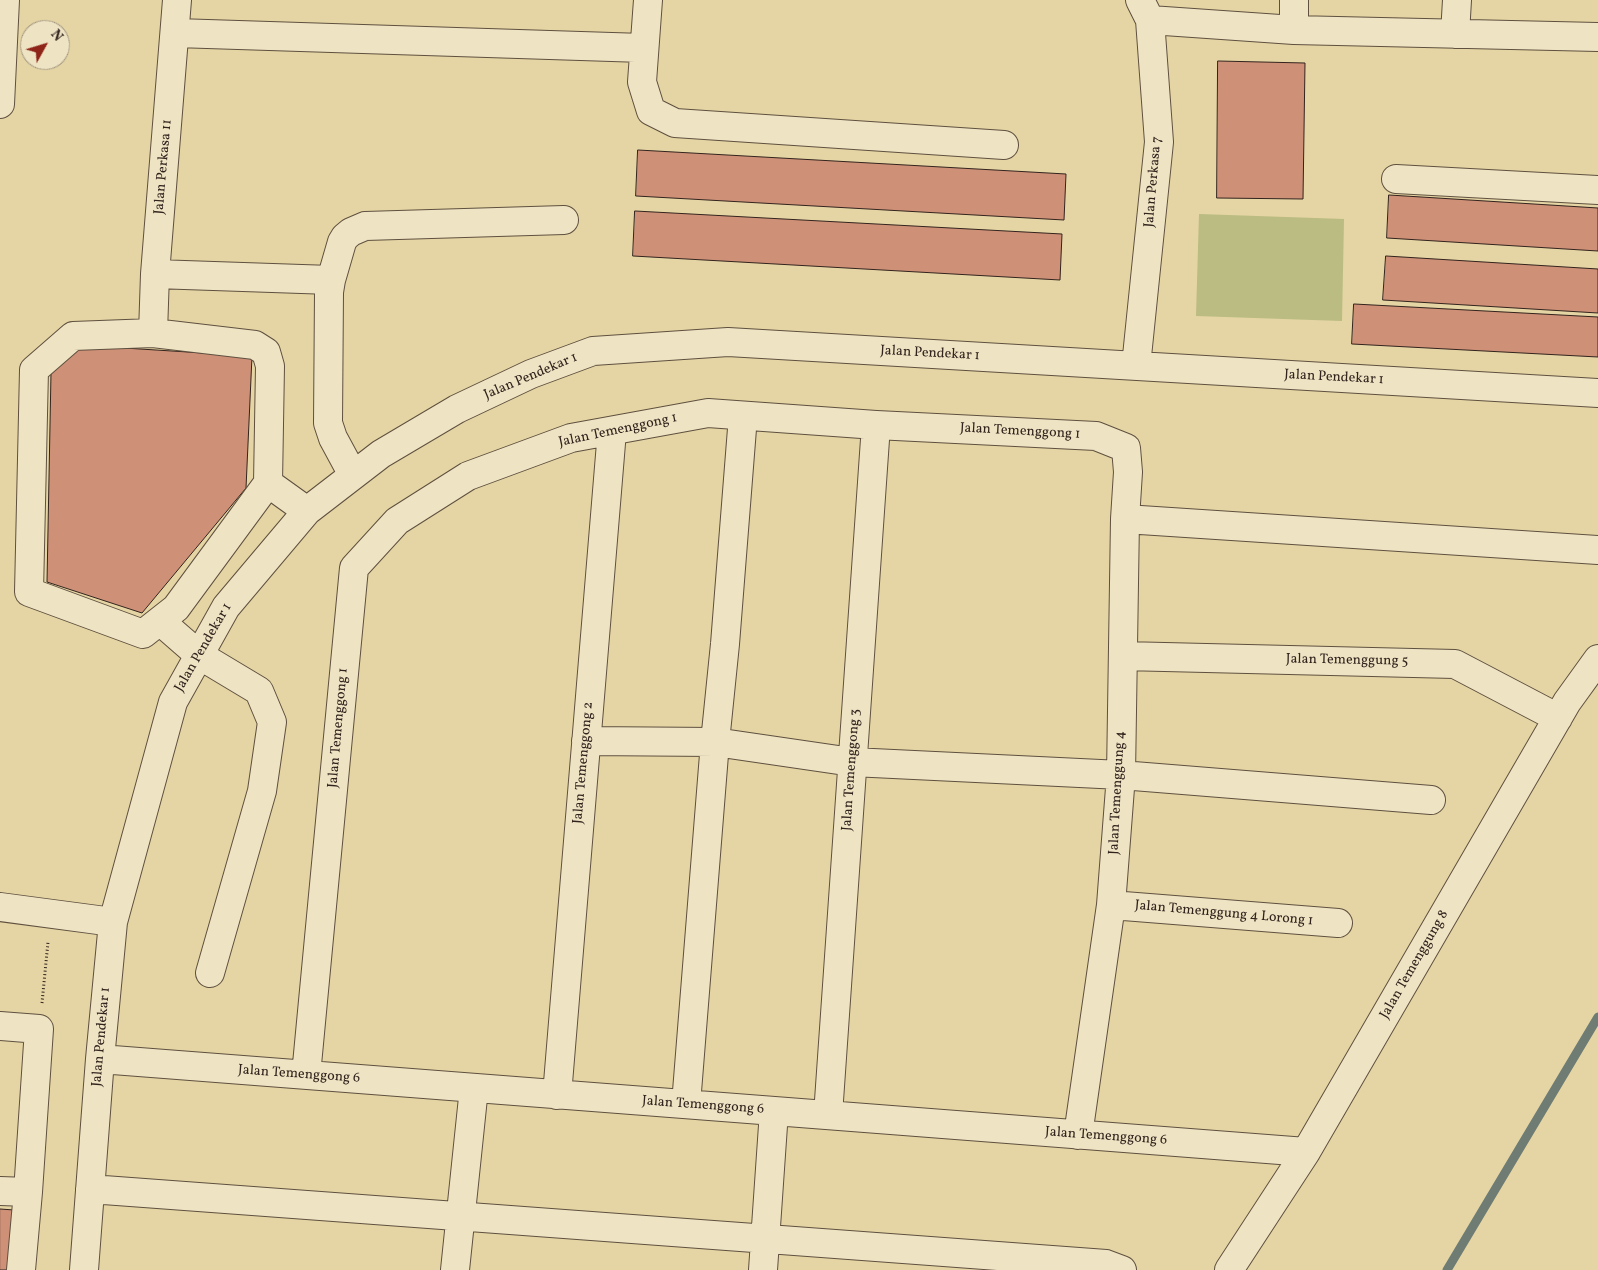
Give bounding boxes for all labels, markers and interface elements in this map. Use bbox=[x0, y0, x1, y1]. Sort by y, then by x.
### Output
north arrow bbox=[20, 20, 70, 70]
text: N bbox=[46, 26, 67, 46]
street label: Jalan Perkasa 11 bbox=[151, 119, 177, 215]
street label: Jalan Perkasa 7 bbox=[1142, 136, 1166, 228]
street label: Jalan Pendekar 1 bbox=[880, 343, 980, 365]
street label: Jalan Pendekar 1 bbox=[482, 350, 580, 404]
street label: Jalan Pendekar 1 bbox=[1284, 367, 1384, 389]
street label: Jalan Temenggong 1 bbox=[557, 410, 679, 452]
street label: Jalan Temenggong 1 bbox=[959, 420, 1081, 444]
street label: Jalan Pendekar 1 bbox=[172, 601, 236, 695]
street label: Jalan Temenggung 5 bbox=[1286, 652, 1408, 670]
street label: Jalan Temenggong 1 bbox=[325, 667, 353, 789]
street label: Jalan Temenggong 2 bbox=[570, 701, 598, 825]
street label: Jalan Temenggong 3 bbox=[839, 708, 865, 832]
street label: Jalan Temenggung 4 bbox=[1106, 731, 1130, 855]
street label: Jalan Temenggung 4 Lorong 1 bbox=[1134, 898, 1314, 930]
street label: Jalan Temenggung 8 bbox=[1377, 908, 1453, 1022]
street label: Jalan Pendekar 1 bbox=[89, 986, 115, 1088]
street label: Jalan Temenggong 6 bbox=[237, 1062, 361, 1088]
street label: Jalan Temenggong 6 bbox=[641, 1093, 765, 1119]
street label: Jalan Temenggong 6 bbox=[1044, 1124, 1168, 1150]

